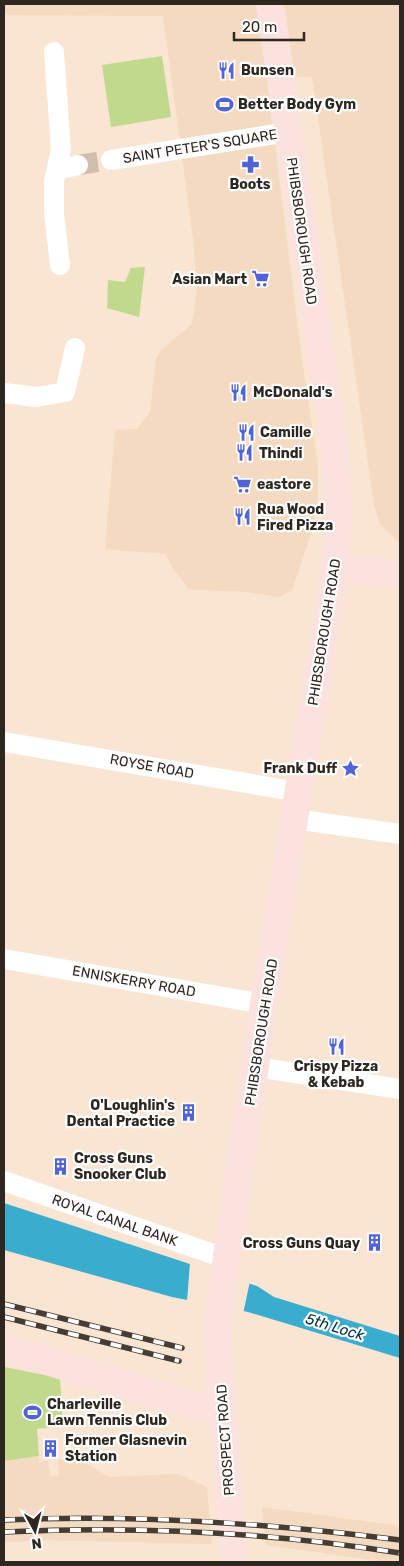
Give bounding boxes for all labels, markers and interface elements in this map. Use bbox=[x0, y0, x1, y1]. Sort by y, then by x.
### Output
scale bar bbox=[234, 10, 304, 42]
text: 20 m bbox=[242, 18, 277, 36]
restaurant icon: Bunsen bbox=[217, 60, 237, 80]
place label: Bunsen bbox=[241, 62, 294, 79]
sports icon: Better Body Gym bbox=[214, 94, 234, 114]
place label: Better Body Gym bbox=[238, 96, 356, 113]
street label: SAINT PETER'S SQUARE bbox=[122, 126, 278, 167]
pharmacy icon: Boots bbox=[240, 154, 260, 174]
street label: PHIBSBOROUGH ROAD bbox=[283, 156, 320, 306]
place label: Boots bbox=[229, 176, 271, 193]
supermarket icon: Asian Mart bbox=[251, 269, 271, 289]
place label: Asian Mart bbox=[172, 271, 247, 288]
restaurant icon: McDonald's bbox=[229, 382, 249, 402]
place label: McDonald's bbox=[253, 384, 333, 401]
restaurant icon: Camille bbox=[236, 422, 256, 442]
place label: Camille bbox=[260, 424, 311, 441]
restaurant icon: Thindi bbox=[235, 443, 255, 463]
place label: Thindi bbox=[259, 445, 303, 462]
supermarket icon: eastore bbox=[233, 474, 253, 494]
place label: eastore bbox=[257, 476, 311, 493]
place label: Rua Wood Fired Pizza bbox=[257, 501, 333, 534]
restaurant icon: Rua Wood Fired Pizza bbox=[233, 507, 253, 527]
street label: PHIBSBOROUGH ROAD bbox=[304, 557, 345, 707]
street label: ROYSE ROAD bbox=[109, 751, 195, 782]
place icon: Frank Duff bbox=[341, 758, 361, 778]
place label: Frank Duff bbox=[264, 760, 338, 777]
street label: PHIBSBOROUGH ROAD bbox=[241, 957, 282, 1107]
street label: ENNISKERRY ROAD bbox=[71, 962, 197, 1001]
restaurant icon: Crispy Pizza & Kebab bbox=[326, 1036, 346, 1056]
place label: Crispy Pizza & Kebab bbox=[294, 1058, 378, 1091]
place label: O'Loughlin's Dental Practice bbox=[67, 1097, 175, 1130]
building icon: O'Loughlin's Dental Practice bbox=[179, 1103, 199, 1123]
place label: Cross Guns Snooker Club bbox=[74, 1150, 166, 1183]
building icon: Cross Guns Snooker Club bbox=[50, 1156, 70, 1176]
street label: ROYAL CANAL BANK bbox=[50, 1191, 181, 1250]
building icon: Cross Guns Quay bbox=[364, 1233, 384, 1253]
place label: Cross Guns Quay bbox=[243, 1235, 361, 1252]
water label: 5th Lock bbox=[304, 1310, 367, 1344]
street label: PROSPECT ROAD bbox=[213, 1384, 238, 1496]
place label: Charleville Lawn Tennis Club bbox=[47, 1396, 167, 1429]
sports icon: Charleville Lawn Tennis Club bbox=[23, 1402, 43, 1422]
place label: Former Glasnevin Station bbox=[65, 1432, 187, 1465]
building icon: Former Glasnevin Station bbox=[41, 1438, 61, 1458]
north arrow bbox=[10, 1506, 60, 1556]
text: N bbox=[30, 1534, 43, 1552]

